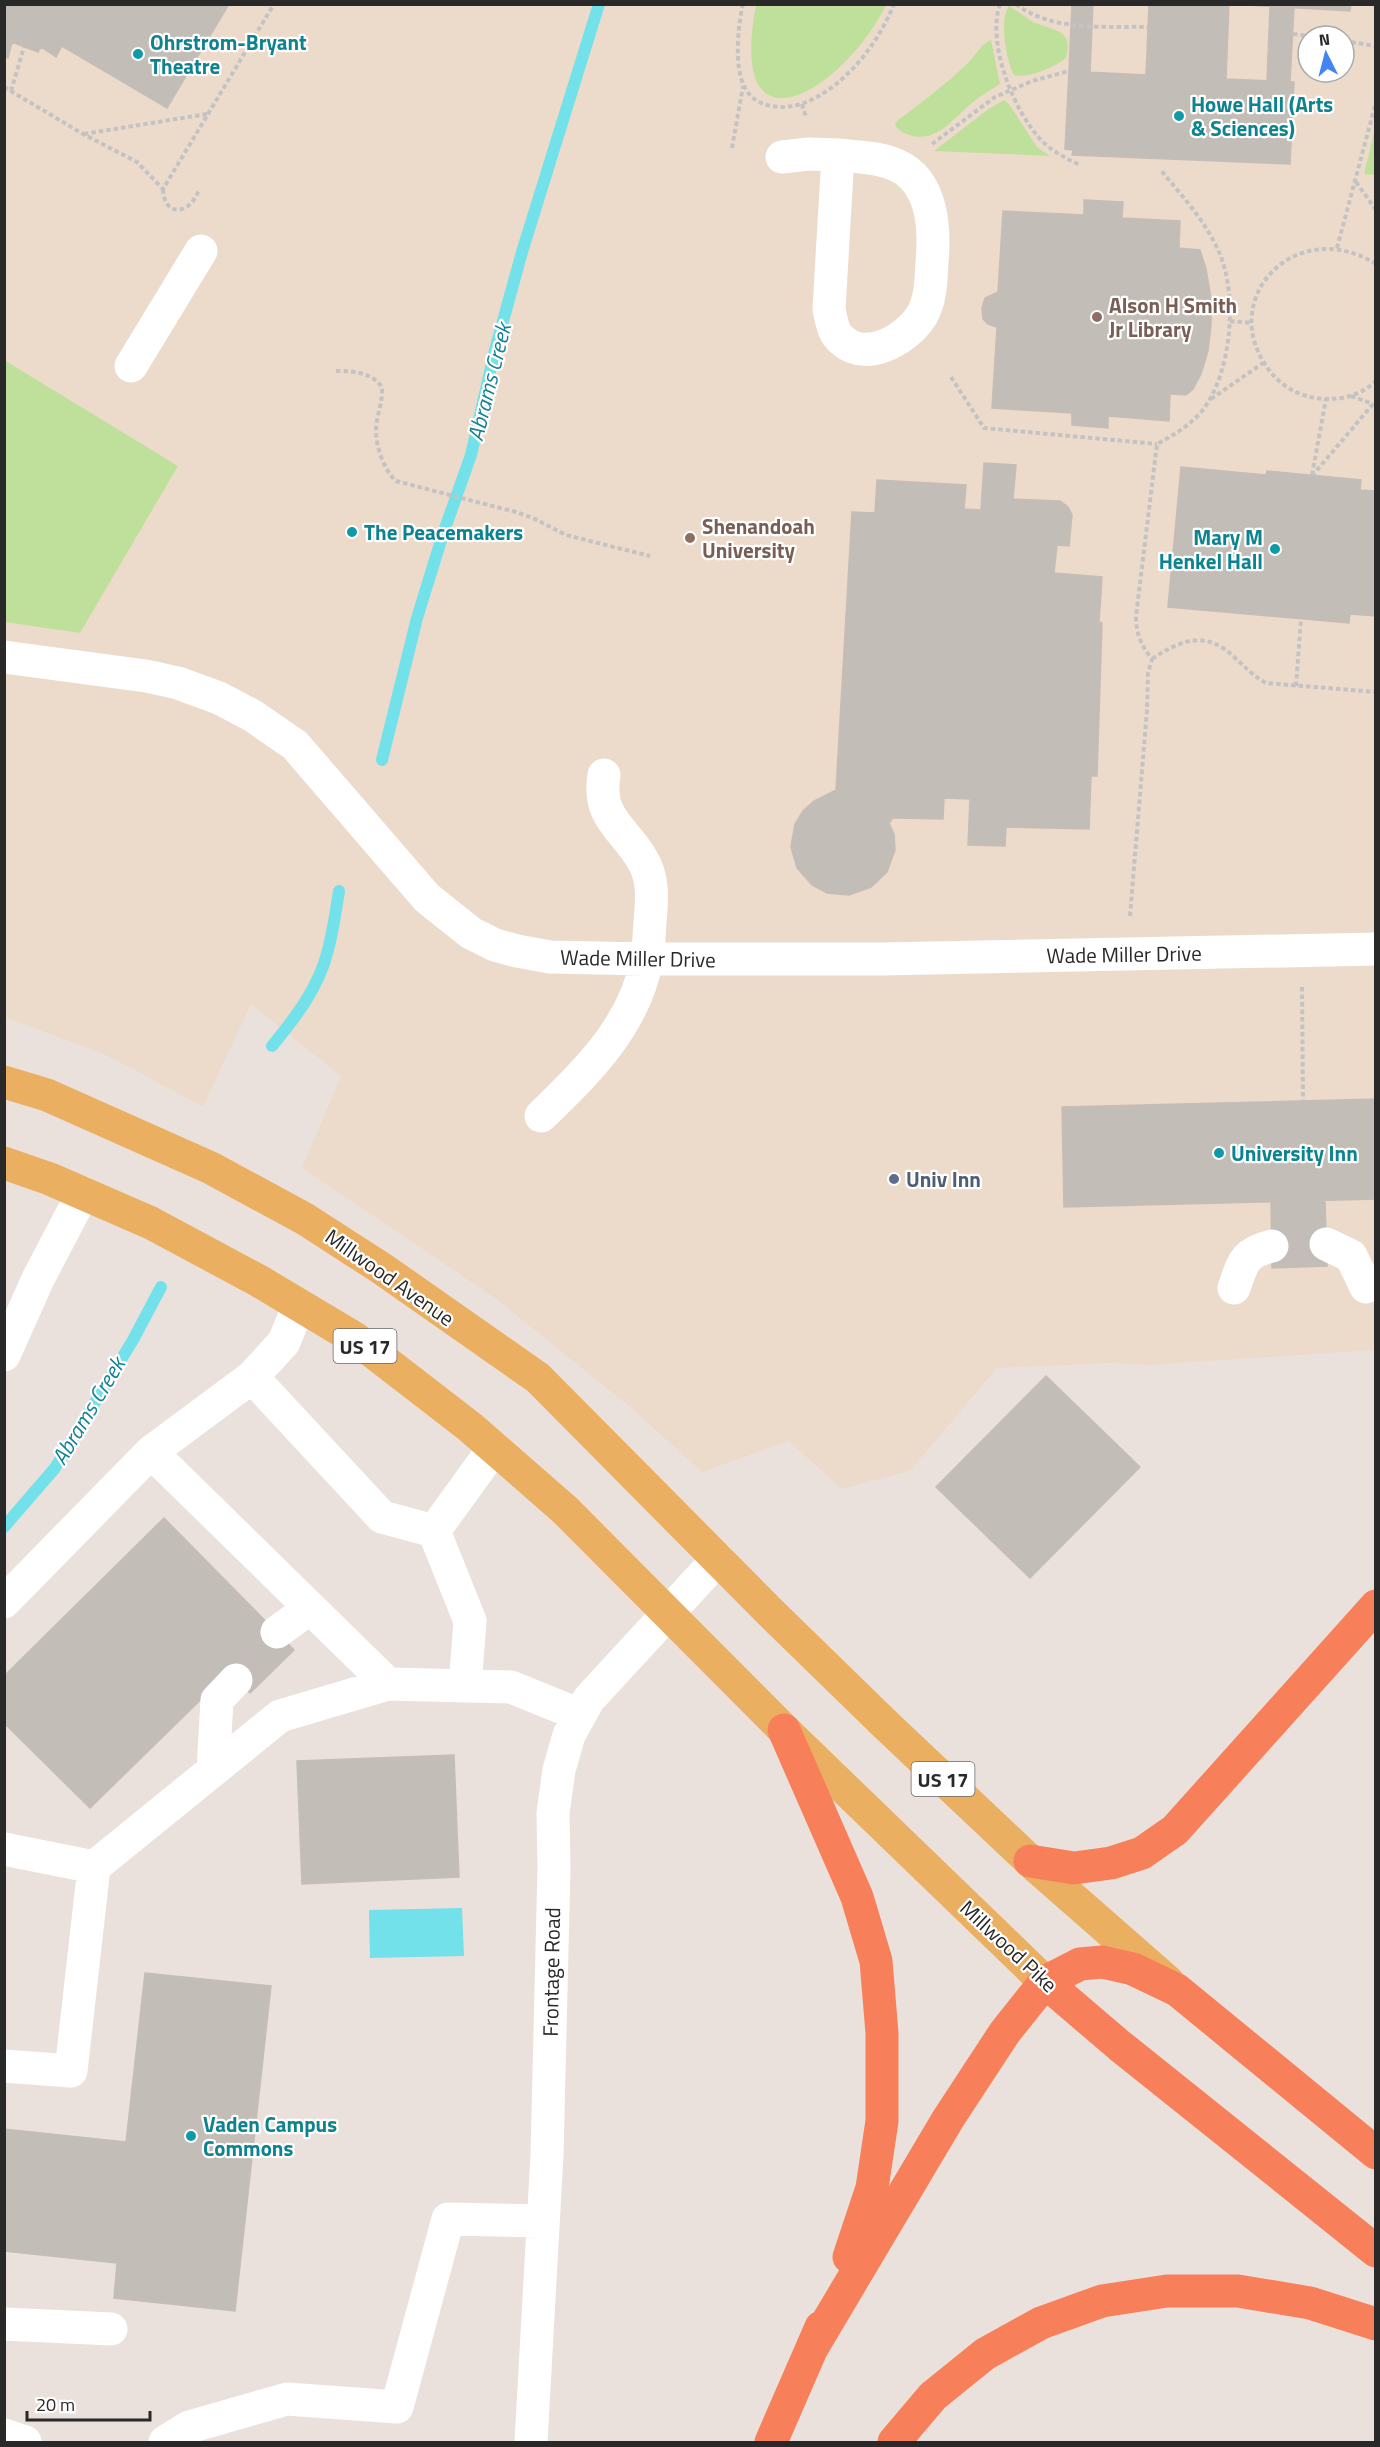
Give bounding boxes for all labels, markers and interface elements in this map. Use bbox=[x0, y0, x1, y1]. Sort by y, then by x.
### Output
north arrow bbox=[1296, 24, 1356, 84]
place label: Ohrstrom-Bryant Theatre bbox=[150, 26, 307, 82]
text: N bbox=[1318, 27, 1331, 52]
marker: Ohrstrom-Bryant Theatre bbox=[131, 47, 145, 61]
place label: Howe Hall (Arts & Sciences) bbox=[1191, 88, 1333, 144]
marker: Howe Hall (Arts & Sciences) bbox=[1172, 109, 1186, 123]
place label: Alson H Smith Jr Library bbox=[1109, 289, 1237, 345]
marker: Alson H Smith Jr Library bbox=[1090, 310, 1104, 324]
water label: Abrams Creek bbox=[458, 318, 521, 444]
place label: Shenandoah University bbox=[702, 510, 815, 566]
place label: The Peacemakers bbox=[364, 516, 523, 548]
place label: Mary M Henkel Hall bbox=[1159, 521, 1263, 577]
marker: The Peacemakers bbox=[345, 525, 359, 539]
marker: Shenandoah University bbox=[683, 531, 697, 545]
marker: Mary M Henkel Hall bbox=[1268, 542, 1282, 556]
street label: Wade Miller Drive bbox=[1046, 937, 1202, 971]
street label: Wade Miller Drive bbox=[560, 941, 716, 975]
place label: University Inn bbox=[1231, 1137, 1358, 1169]
marker: University Inn bbox=[1212, 1146, 1226, 1160]
place label: Univ Inn bbox=[906, 1163, 981, 1195]
marker: Univ Inn bbox=[887, 1172, 901, 1186]
street label: Millwood Avenue bbox=[319, 1220, 461, 1334]
road number: US 17 bbox=[334, 1329, 397, 1363]
water label: Abrams Creek bbox=[43, 1349, 135, 1471]
road number: US 17 bbox=[912, 1762, 974, 1796]
street label: Millwood Pike bbox=[953, 1892, 1065, 2000]
street label: Frontage Road bbox=[534, 1907, 568, 2037]
place label: Vaden Campus Commons bbox=[203, 2108, 337, 2164]
marker: Vaden Campus Commons bbox=[184, 2129, 198, 2143]
scale bar bbox=[27, 2384, 150, 2422]
text: 20 m bbox=[36, 2391, 75, 2418]

